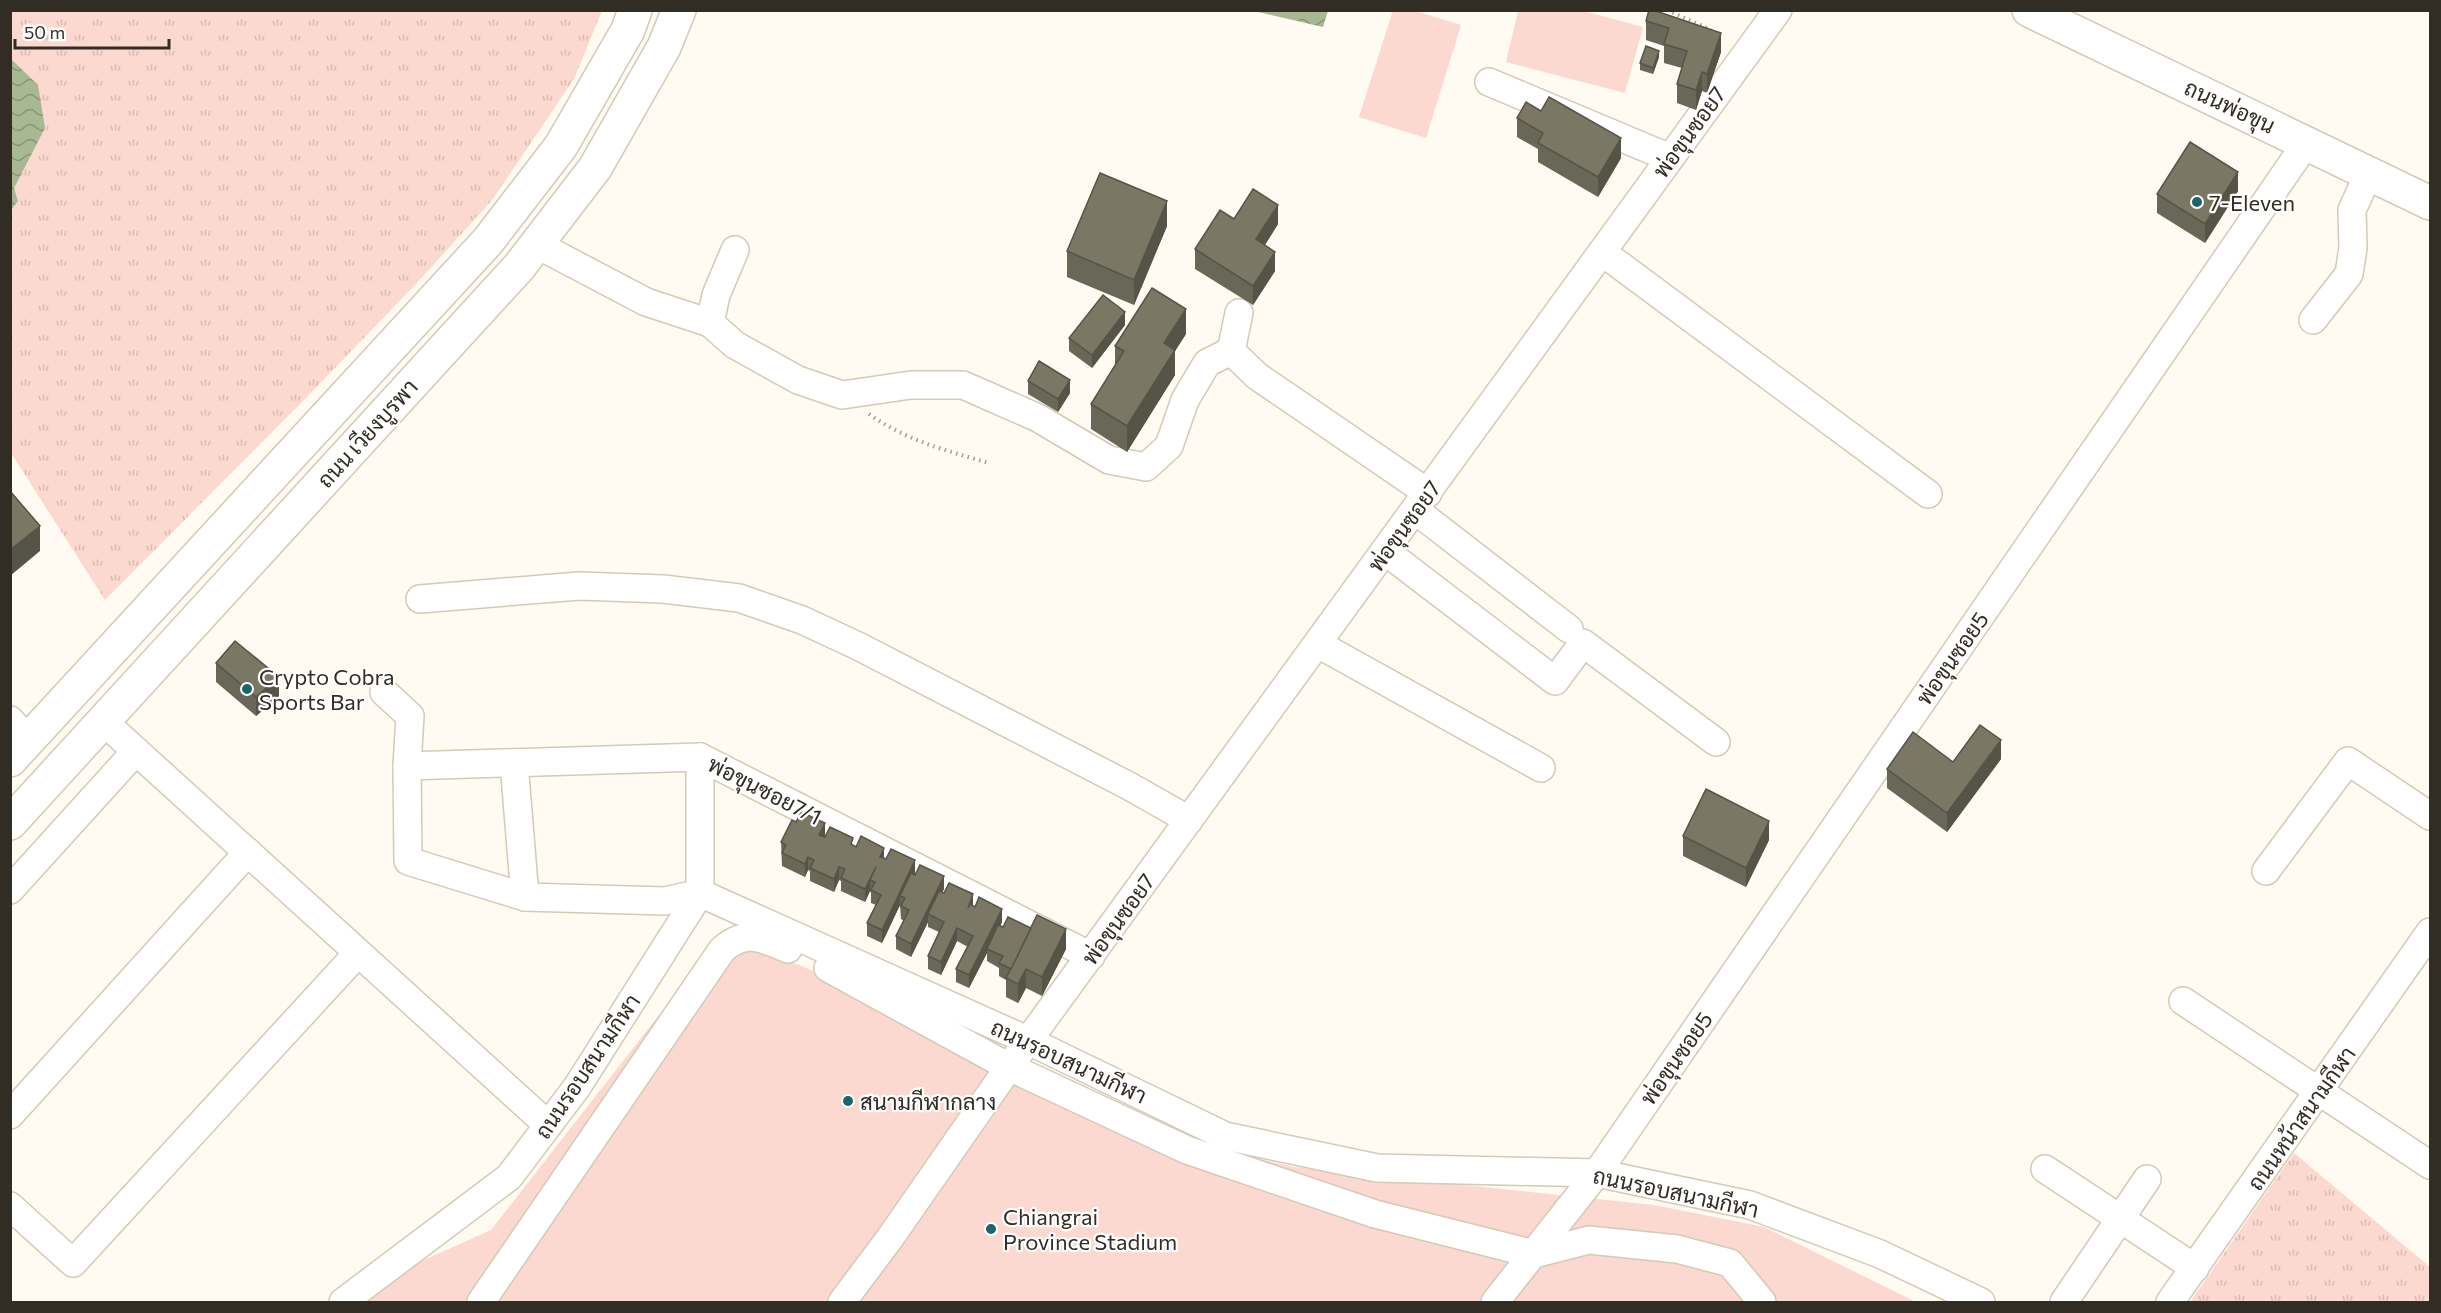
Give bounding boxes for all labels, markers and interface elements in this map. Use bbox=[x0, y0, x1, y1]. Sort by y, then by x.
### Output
scale bar bbox=[15, 12, 170, 50]
text: 50 m bbox=[24, 21, 65, 43]
street label: ถนนพ่อขุน bbox=[2179, 73, 2280, 141]
street label: พ่อขุนซอย7 bbox=[1647, 81, 1734, 185]
place label: 7-Eleven bbox=[2209, 189, 2295, 216]
marker: 7-Eleven bbox=[2190, 195, 2204, 209]
street label: ถนน เวียงบูรพา bbox=[311, 373, 425, 495]
street label: พ่อขุนซอย7 bbox=[1362, 475, 1449, 579]
street label: พ่อขุนซอย5 bbox=[1910, 606, 1996, 712]
place label: Crypto Cobra Sports Bar bbox=[259, 663, 395, 715]
marker: Crypto Cobra Sports Bar bbox=[240, 682, 254, 696]
street label: พ่อขุนซอย7/1 bbox=[702, 750, 826, 833]
street label: พ่อขุนซอย7 bbox=[1076, 868, 1163, 972]
street label: ถนนรอบสนามกีฬา bbox=[529, 989, 645, 1143]
street label: พ่อขุนซอย5 bbox=[1634, 1006, 1720, 1112]
street label: ถนนรอบสนามกีฬา bbox=[987, 1013, 1151, 1109]
street label: ถนนหน้าสนามกีฬา bbox=[2241, 1041, 2361, 1195]
place label: สนามกีฬากลาง bbox=[860, 1088, 996, 1115]
marker: สนามกีฬากลาง bbox=[841, 1094, 855, 1108]
street label: ถนนรอบสนามกีฬา bbox=[1591, 1161, 1761, 1223]
place label: Chiangrai Province Stadium bbox=[1003, 1203, 1177, 1255]
marker: Chiangrai Province Stadium bbox=[984, 1222, 998, 1236]

